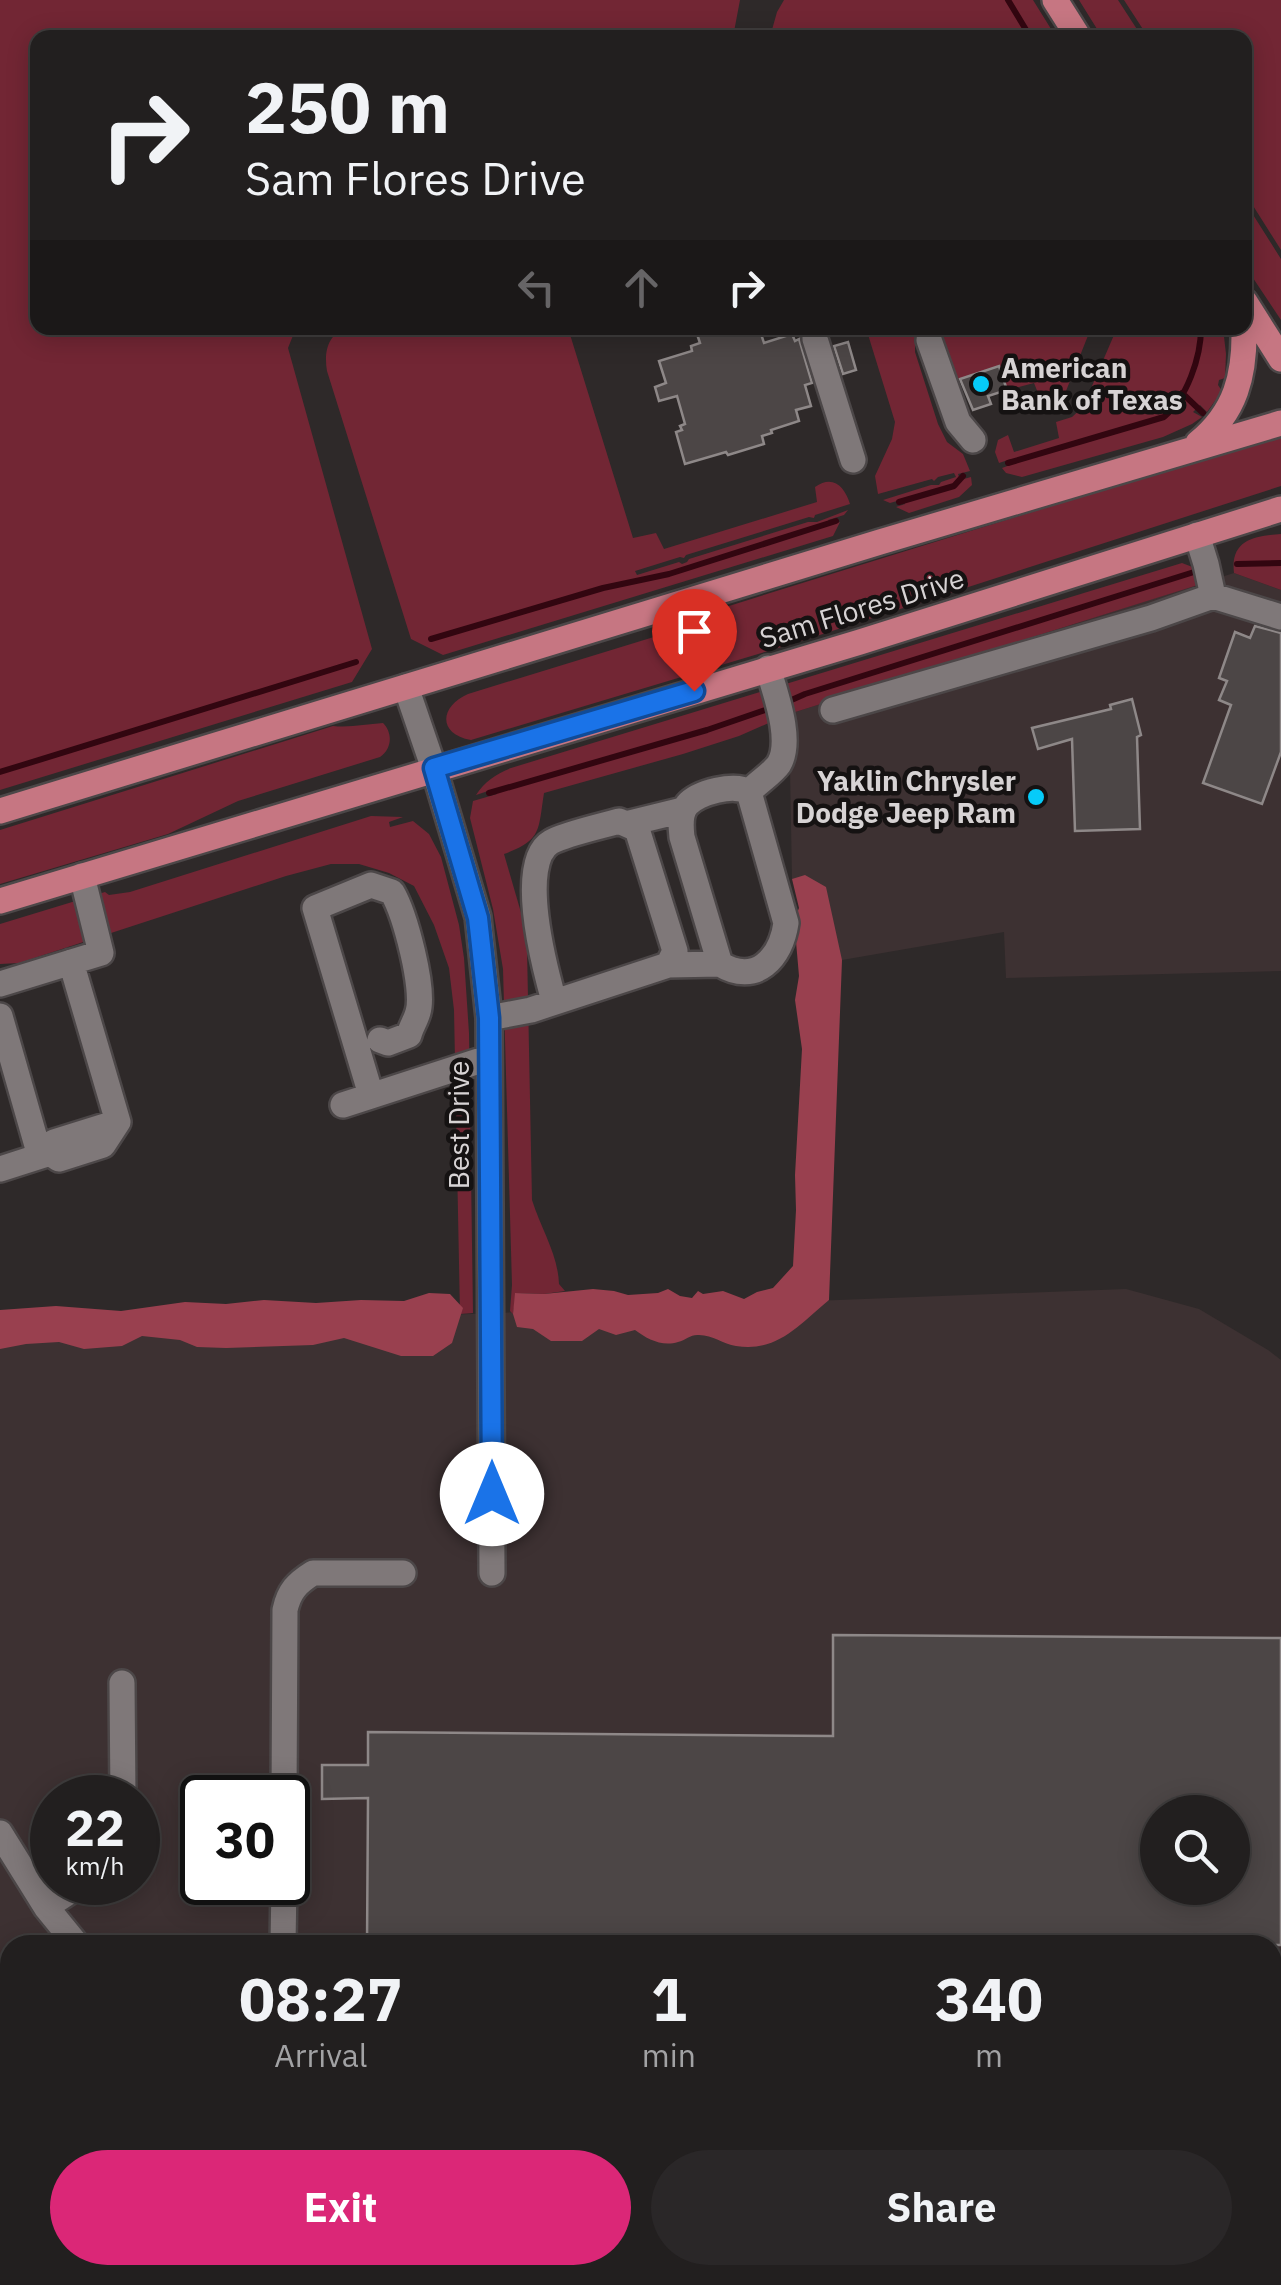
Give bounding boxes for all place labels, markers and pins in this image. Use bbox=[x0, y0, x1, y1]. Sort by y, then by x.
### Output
place label: American Bank of Texas bbox=[1001, 349, 1183, 418]
marker: American Bank of Texas bbox=[970, 373, 992, 395]
pin bbox=[652, 589, 737, 692]
place label: Yaklin Chrysler Dodge Jeep Ram bbox=[796, 762, 1016, 831]
marker: Yaklin Chrysler Dodge Jeep Ram bbox=[1025, 786, 1047, 808]

